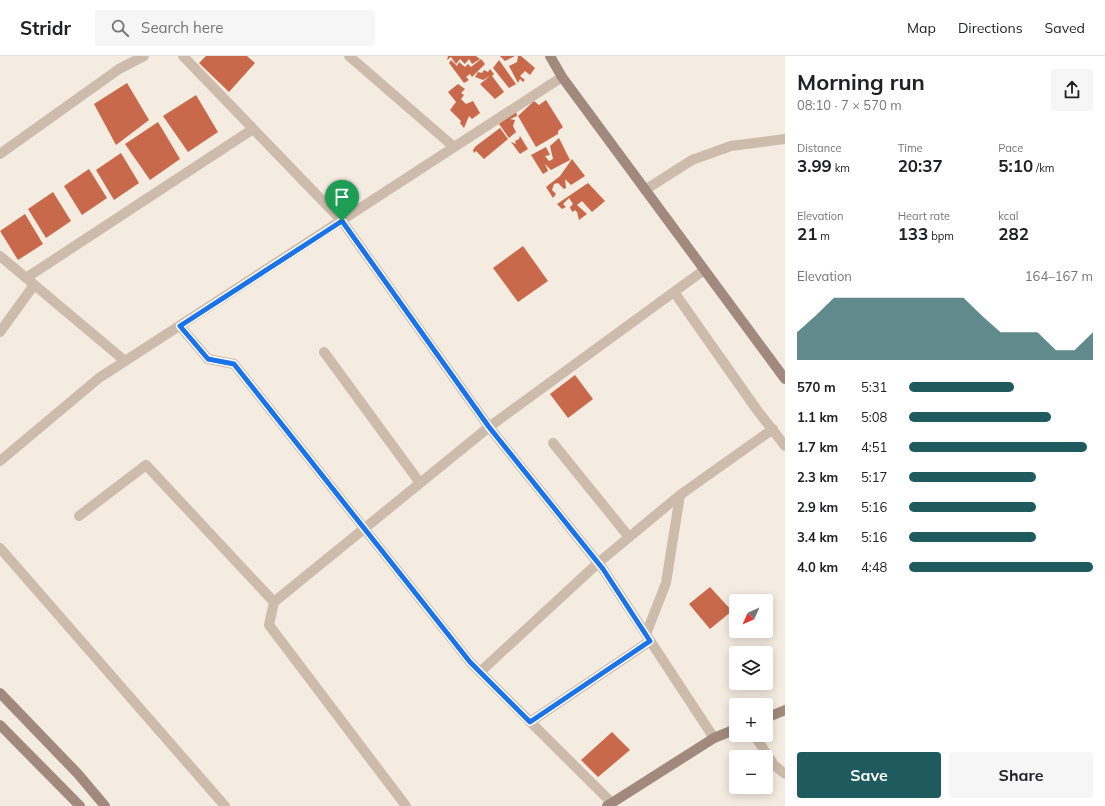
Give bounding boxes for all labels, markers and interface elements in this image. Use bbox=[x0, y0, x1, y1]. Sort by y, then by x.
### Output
search box bbox=[95, 10, 375, 46]
text: Stridr bbox=[20, 16, 71, 40]
icon: search bbox=[109, 17, 131, 39]
text: Search here bbox=[141, 18, 224, 37]
text: Map bbox=[907, 19, 936, 37]
text: Directions bbox=[958, 19, 1023, 37]
text: Saved bbox=[1045, 19, 1085, 37]
text: Morning run bbox=[797, 68, 925, 96]
button: share bbox=[1051, 69, 1093, 111]
text: 08:10 · 7 × 570 m bbox=[797, 97, 902, 113]
text: Distance bbox=[797, 141, 841, 155]
text: Time bbox=[898, 141, 923, 155]
text: Pace bbox=[998, 141, 1023, 155]
text: 3.99 bbox=[797, 155, 832, 176]
text: 20:37 bbox=[898, 155, 943, 176]
text: 5:10 bbox=[998, 155, 1033, 176]
text: km bbox=[832, 161, 850, 175]
text: /km bbox=[1033, 161, 1054, 175]
pin bbox=[325, 180, 359, 221]
icon: arrive bbox=[331, 186, 353, 208]
text: Elevation bbox=[797, 209, 844, 223]
text: Heart rate bbox=[898, 209, 950, 223]
text: kcal bbox=[998, 209, 1018, 223]
text: 21 bbox=[797, 223, 817, 244]
text: 133 bbox=[898, 223, 928, 244]
text: 282 bbox=[998, 223, 1029, 244]
text: m bbox=[817, 229, 830, 243]
text: bpm bbox=[928, 229, 954, 243]
text: Elevation bbox=[797, 268, 852, 284]
text: 164–167 m bbox=[1025, 268, 1093, 284]
text: 570 m bbox=[797, 379, 836, 395]
text: 5:31 bbox=[861, 379, 887, 395]
text: 1.1 km bbox=[797, 409, 838, 425]
text: 5:08 bbox=[861, 409, 887, 425]
text: 1.7 km bbox=[797, 439, 838, 455]
text: 4:51 bbox=[861, 439, 887, 455]
text: 2.3 km bbox=[797, 469, 838, 485]
text: 5:17 bbox=[861, 469, 887, 485]
text: 2.9 km bbox=[797, 499, 838, 515]
text: 5:16 bbox=[861, 499, 887, 515]
text: 3.4 km bbox=[797, 529, 838, 545]
text: 5:16 bbox=[861, 529, 887, 545]
text: 4.0 km bbox=[797, 559, 838, 575]
text: 4:48 bbox=[861, 559, 887, 575]
north arrow bbox=[729, 594, 773, 638]
map controls bbox=[729, 594, 773, 794]
button: layers bbox=[729, 646, 773, 690]
button: + bbox=[729, 698, 773, 742]
button: − bbox=[729, 750, 773, 794]
button: Save bbox=[797, 752, 941, 798]
button: Share bbox=[949, 752, 1093, 798]

